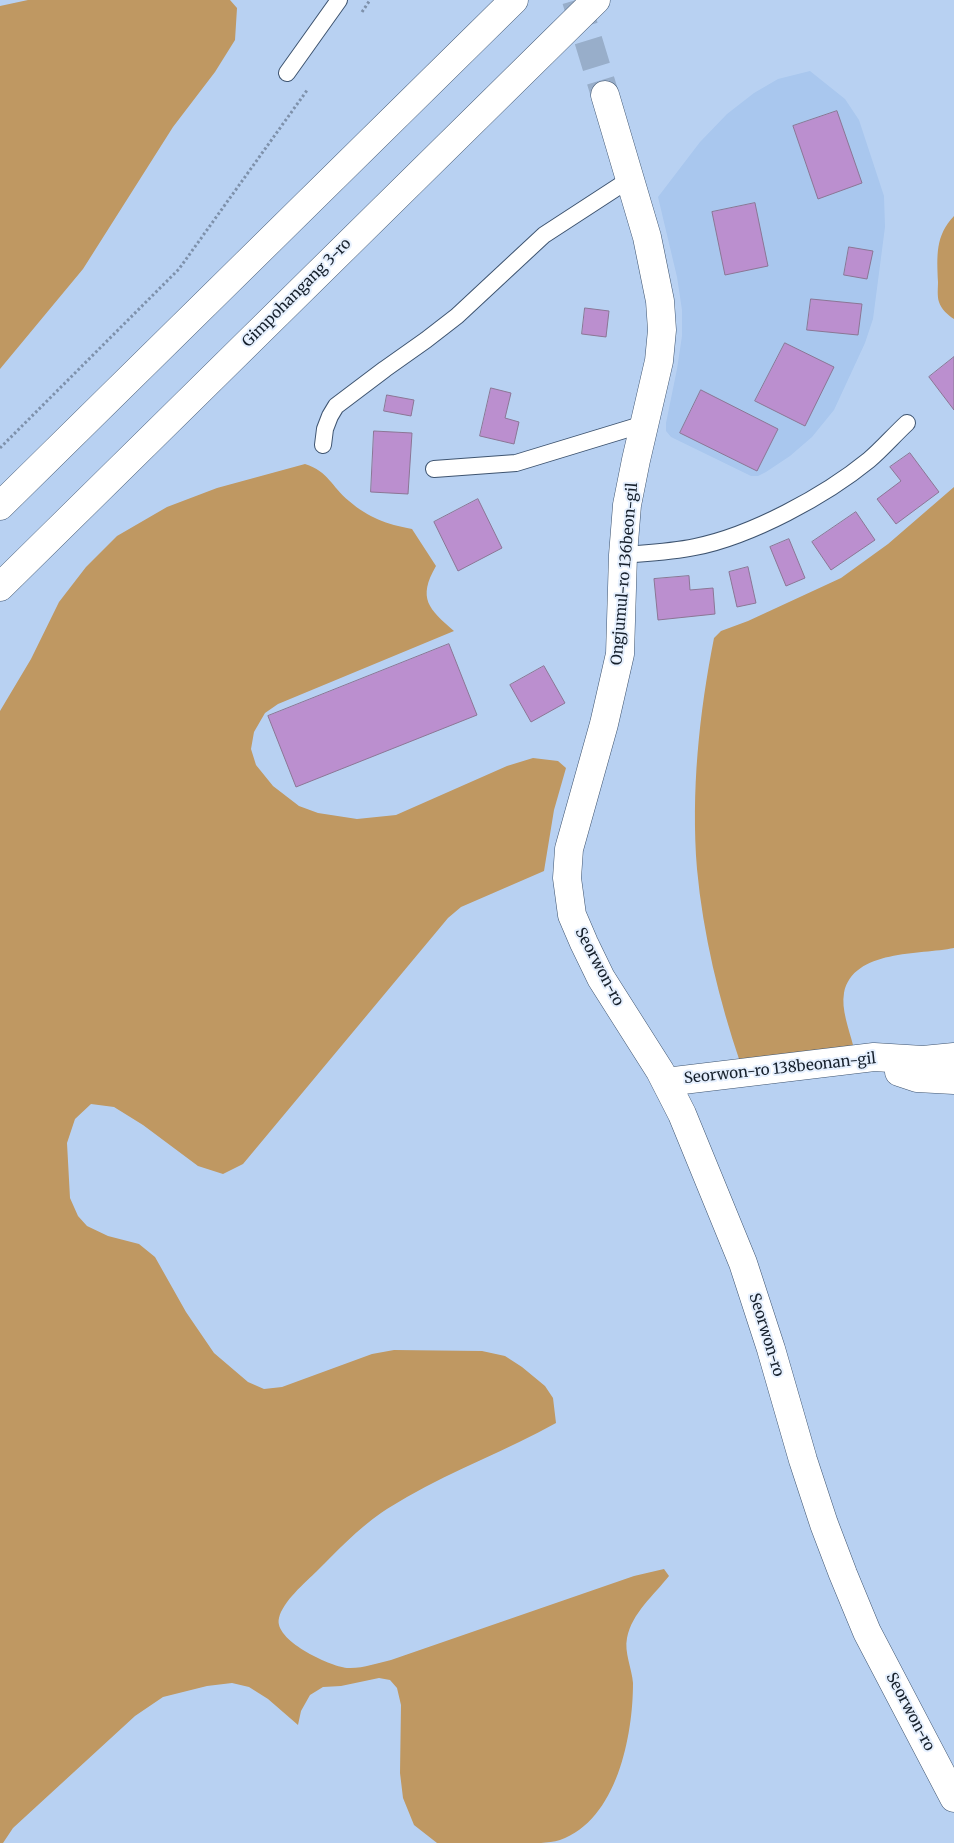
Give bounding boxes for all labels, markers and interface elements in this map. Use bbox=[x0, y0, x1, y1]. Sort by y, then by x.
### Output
street label: Gimpohangang 3-ro bbox=[239, 235, 355, 351]
street label: Ongjumul-ro 136beon-gil bbox=[608, 482, 642, 666]
street label: Seorwon-ro bbox=[571, 925, 627, 1009]
street label: Seorwon-ro 138beonan-gil bbox=[683, 1050, 877, 1088]
street label: Seorwon-ro bbox=[745, 1291, 787, 1379]
street label: Seorwon-ro bbox=[882, 1670, 938, 1754]

